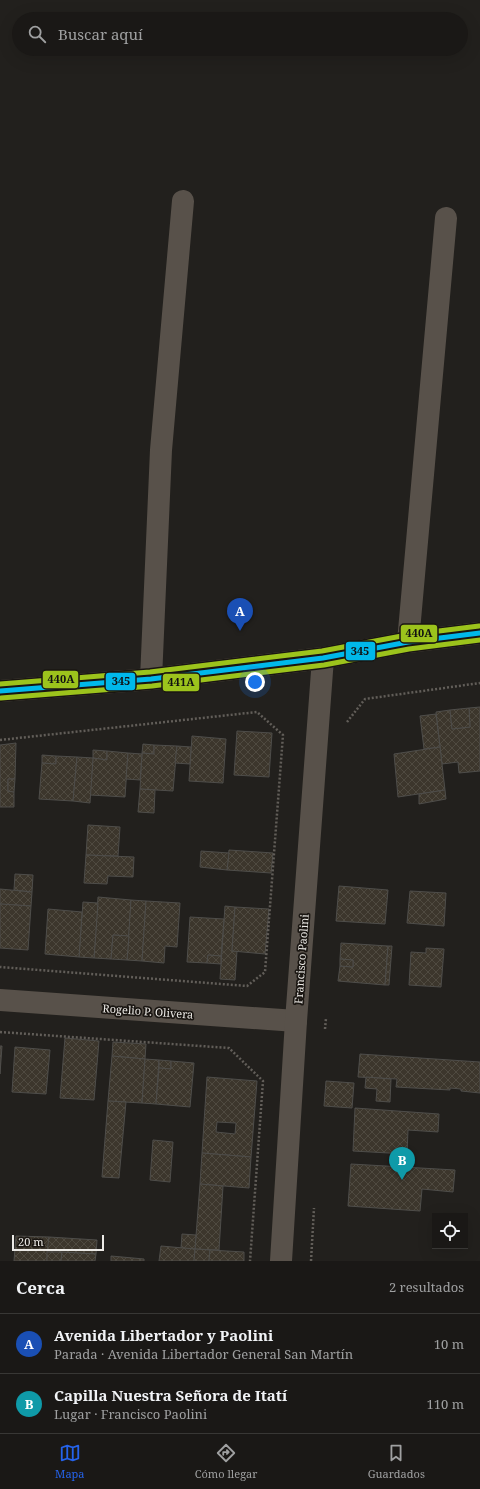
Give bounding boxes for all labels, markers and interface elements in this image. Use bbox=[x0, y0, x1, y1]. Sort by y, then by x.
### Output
search box bbox=[12, 12, 468, 56]
icon: search bbox=[26, 23, 48, 45]
text: Buscar aquí bbox=[58, 24, 143, 44]
pin: A bbox=[227, 598, 253, 631]
line badge: 440A bbox=[400, 624, 438, 643]
text: 440A bbox=[406, 625, 433, 640]
line badge: 345 bbox=[345, 641, 376, 661]
text: 345 bbox=[351, 643, 369, 658]
line badge: 440A bbox=[42, 670, 79, 689]
text: 440A bbox=[48, 671, 75, 686]
line badge: 345 bbox=[105, 672, 136, 691]
your location bbox=[245, 672, 265, 692]
text: 345 bbox=[112, 673, 130, 688]
line badge: 441A bbox=[162, 673, 200, 692]
text: 441A bbox=[168, 674, 195, 689]
street label: Francisco Paolini bbox=[290, 913, 312, 1004]
street label: Rogelio P. Olivera bbox=[102, 1000, 194, 1022]
pin: B bbox=[389, 1147, 415, 1180]
map controls bbox=[432, 1213, 468, 1249]
button: locate bbox=[432, 1213, 468, 1249]
scale bar bbox=[12, 1233, 104, 1252]
text: 20 m bbox=[18, 1234, 44, 1249]
text: Cerca bbox=[16, 1276, 65, 1299]
text: 2 resultados bbox=[389, 1278, 464, 1296]
text: Avenida Libertador y Paolini bbox=[54, 1325, 273, 1345]
text: A bbox=[24, 1335, 34, 1353]
text: 10 m bbox=[434, 1335, 464, 1353]
text: Parada · Avenida Libertador General San Martín bbox=[54, 1345, 353, 1363]
text: Capilla Nuestra Señora de Itatí bbox=[54, 1385, 287, 1405]
text: B bbox=[25, 1395, 33, 1413]
text: 110 m bbox=[427, 1395, 464, 1413]
text: Lugar · Francisco Paolini bbox=[54, 1405, 207, 1423]
tab: Mapa bbox=[55, 1442, 85, 1481]
tab: Cómo llegar bbox=[195, 1442, 257, 1481]
tab: Guardados bbox=[368, 1442, 425, 1481]

